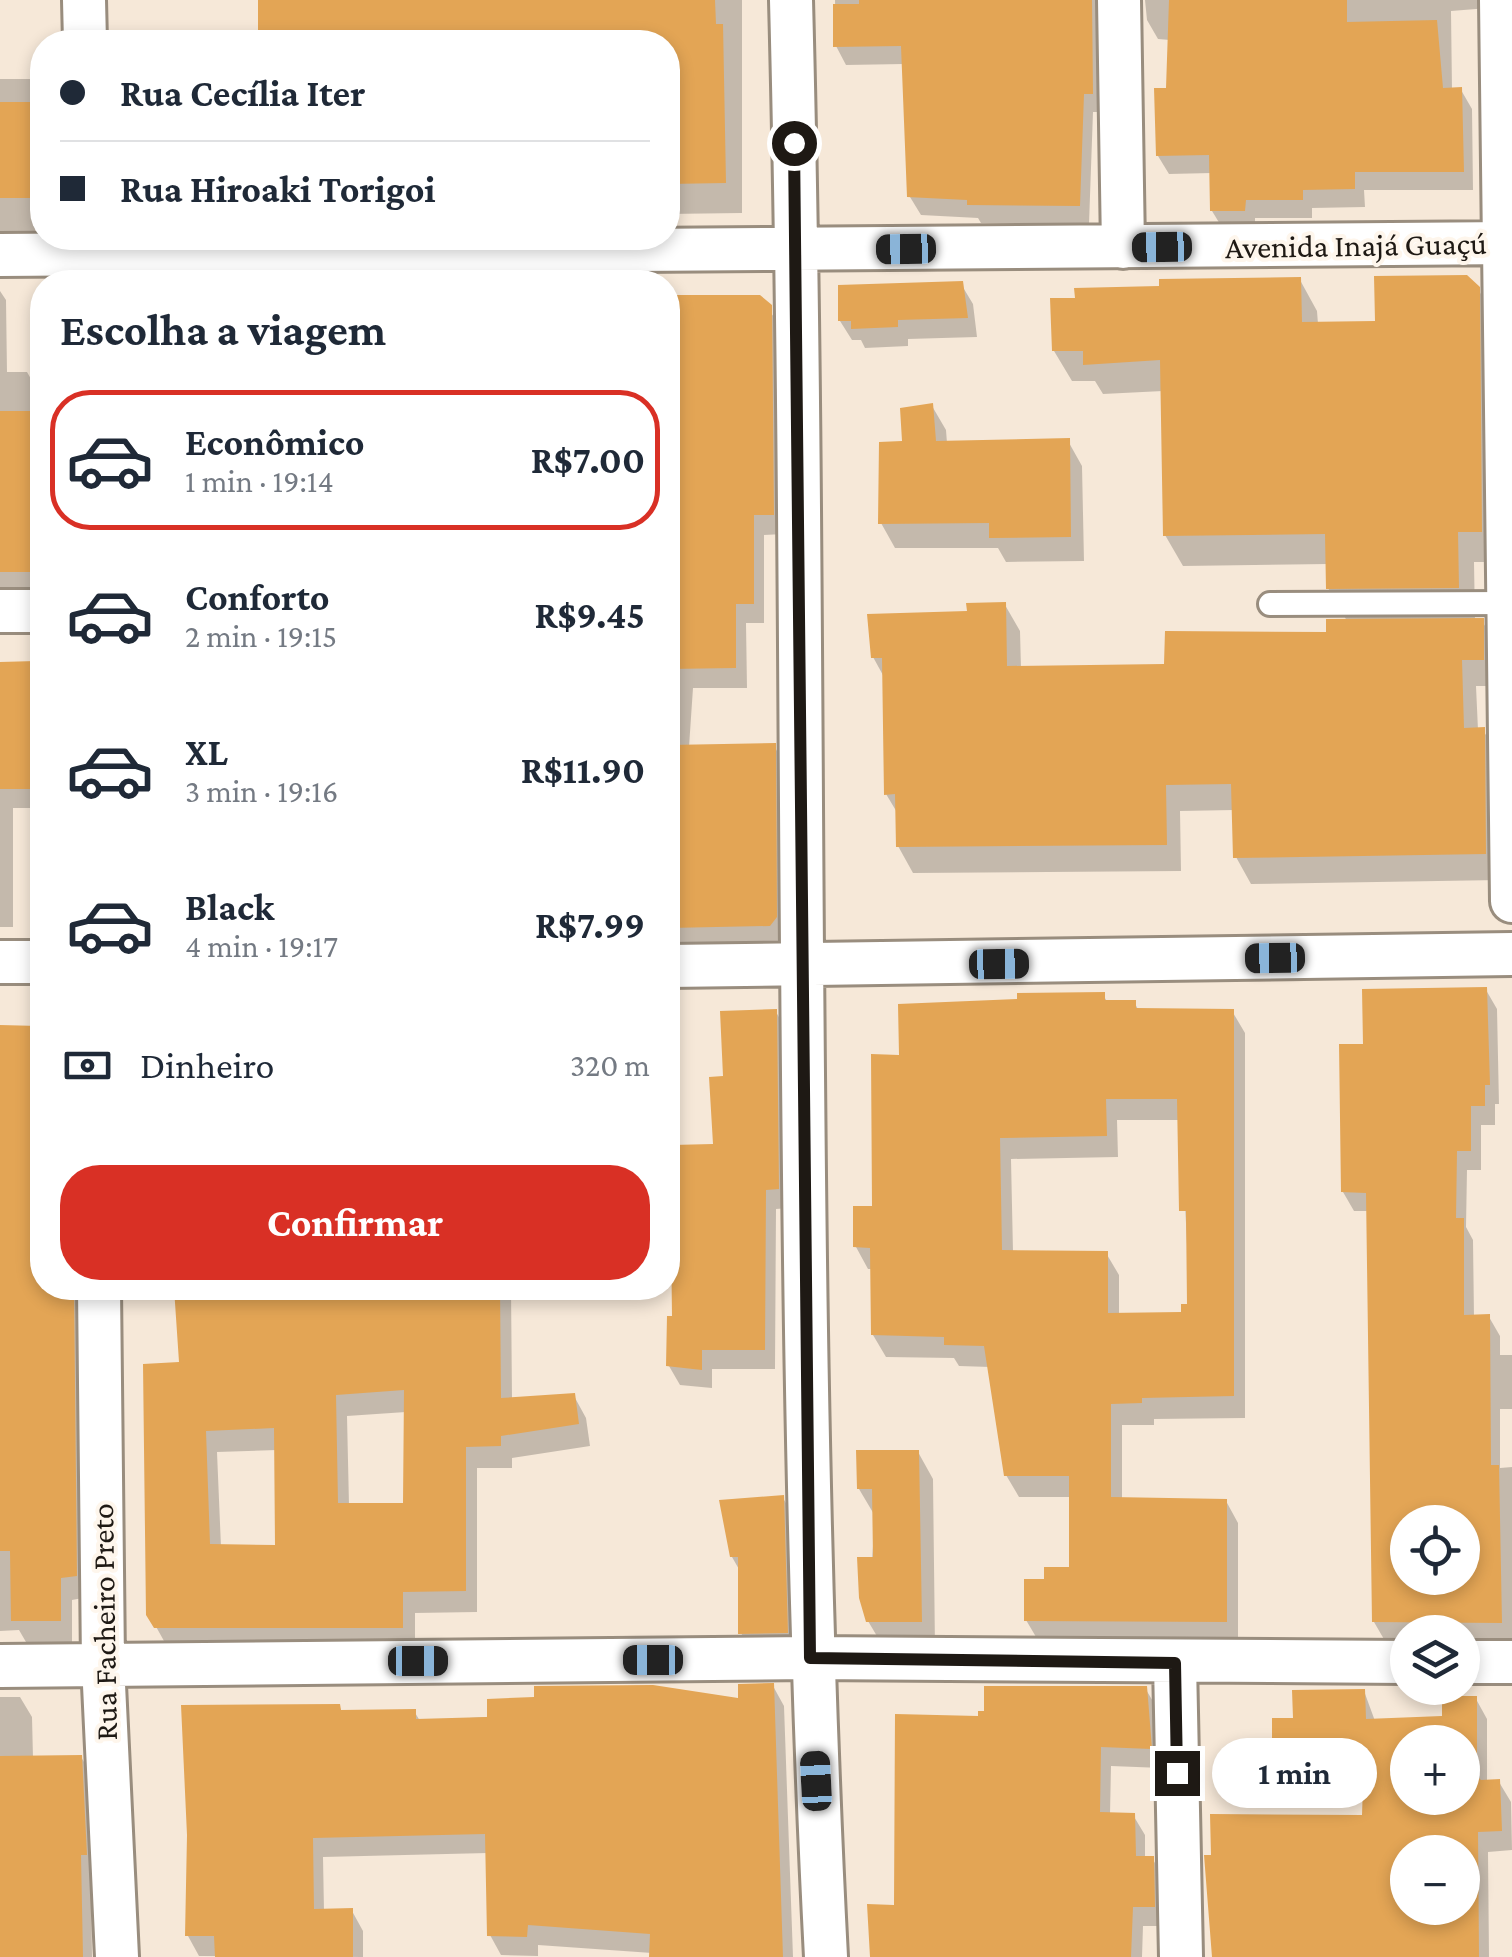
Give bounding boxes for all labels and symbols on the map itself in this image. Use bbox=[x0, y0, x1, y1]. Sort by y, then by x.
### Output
route start bbox=[772, 121, 817, 166]
street label: Avenida Inajá Guaçú bbox=[1225, 225, 1487, 265]
car bbox=[1132, 231, 1192, 263]
car bbox=[876, 233, 936, 265]
car bbox=[1245, 942, 1305, 974]
car bbox=[969, 948, 1029, 980]
street label: Rua Facheiro Preto bbox=[84, 1503, 124, 1741]
car bbox=[623, 1645, 683, 1675]
car bbox=[388, 1646, 448, 1676]
callout: 1 min bbox=[1212, 1738, 1377, 1808]
car bbox=[799, 1750, 833, 1812]
route end bbox=[1155, 1751, 1200, 1796]

